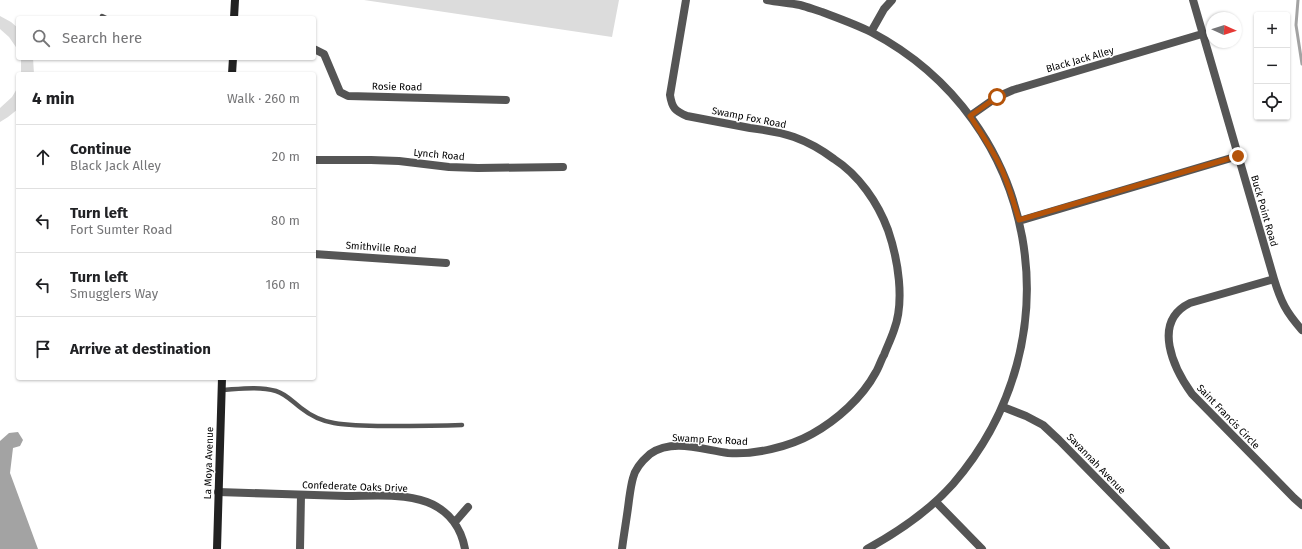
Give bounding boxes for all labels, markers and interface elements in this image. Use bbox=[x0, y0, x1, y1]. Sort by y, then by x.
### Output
north arrow bbox=[1206, 12, 1242, 48]
map controls bbox=[1254, 12, 1290, 120]
button: + bbox=[1254, 12, 1290, 48]
search box bbox=[16, 16, 316, 60]
icon: search bbox=[30, 27, 52, 49]
text: Search here bbox=[62, 29, 142, 47]
street label: Black Jack Alley bbox=[1045, 45, 1115, 75]
button: − bbox=[1254, 48, 1290, 84]
street label: Rosie Road bbox=[372, 81, 422, 93]
button: locate bbox=[1254, 84, 1290, 120]
text: 4 min bbox=[32, 88, 75, 109]
route start bbox=[988, 88, 1006, 106]
text: Walk · 260 m bbox=[227, 91, 300, 106]
street label: Swamp Fox Road bbox=[711, 105, 787, 131]
text: Continue bbox=[70, 140, 131, 158]
icon: ahead bbox=[32, 146, 54, 168]
street label: Lynch Road bbox=[413, 147, 465, 163]
route end bbox=[1229, 147, 1247, 165]
text: 20 m bbox=[272, 149, 300, 164]
text: Black Jack Alley bbox=[70, 158, 161, 173]
street label: Buck Point Road bbox=[1248, 174, 1280, 248]
text: Turn left bbox=[70, 204, 128, 222]
icon: left bbox=[32, 210, 54, 232]
text: 80 m bbox=[271, 213, 300, 228]
text: Fort Sumter Road bbox=[70, 222, 173, 237]
street label: Smithville Road bbox=[345, 240, 417, 256]
text: Turn left bbox=[70, 268, 128, 286]
icon: left bbox=[32, 274, 54, 296]
text: 160 m bbox=[266, 277, 300, 292]
text: Smugglers Way bbox=[70, 286, 158, 301]
icon: arrive bbox=[32, 338, 54, 360]
text: Arrive at destination bbox=[70, 340, 211, 358]
street label: Saint Francis Circle bbox=[1194, 382, 1262, 452]
street label: La Moya Avenue bbox=[202, 427, 216, 499]
street label: Savannah Avenue bbox=[1064, 431, 1128, 497]
street label: Swamp Fox Road bbox=[672, 432, 748, 448]
street label: Confederate Oaks Drive bbox=[302, 479, 408, 495]

